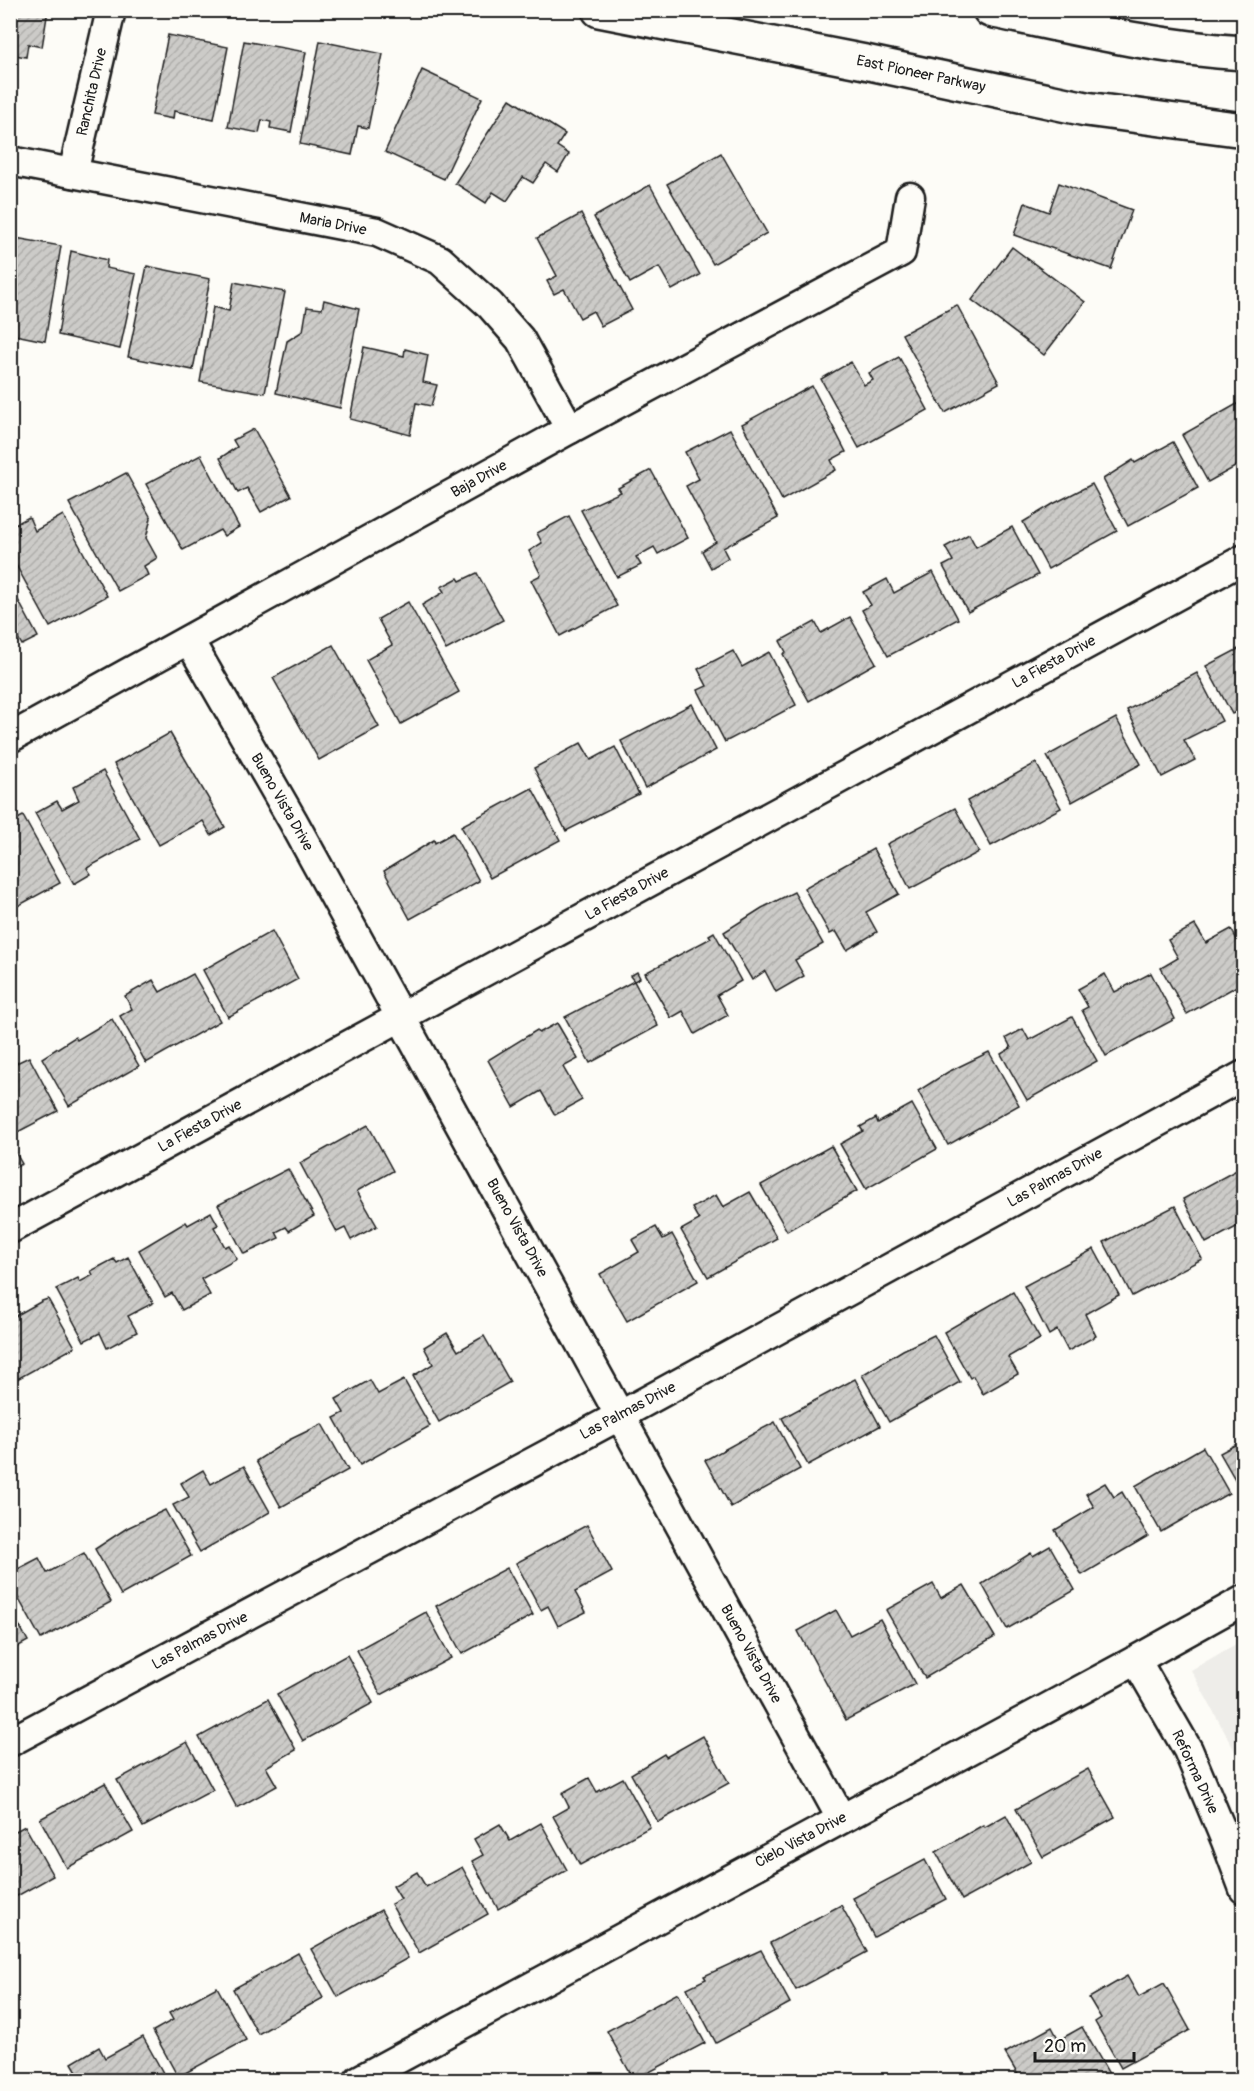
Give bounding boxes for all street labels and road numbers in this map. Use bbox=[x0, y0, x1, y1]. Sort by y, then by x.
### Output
street label: Ranchita Drive bbox=[73, 46, 111, 138]
street label: East Pioneer Parkway bbox=[855, 51, 988, 97]
street label: Maria Drive bbox=[298, 208, 369, 240]
street label: Baja Drive bbox=[448, 456, 511, 502]
street label: La Fiesta Drive bbox=[1009, 631, 1100, 693]
street label: Bueno Vista Drive bbox=[246, 750, 318, 855]
street label: La Fiesta Drive bbox=[582, 863, 673, 925]
street label: La Fiesta Drive bbox=[155, 1095, 246, 1157]
street label: Las Palmas Drive bbox=[1004, 1144, 1106, 1212]
street label: Bueno Vista Drive bbox=[482, 1175, 552, 1281]
street label: Las Palmas Drive bbox=[577, 1377, 680, 1444]
street label: Bueno Vista Drive bbox=[716, 1601, 786, 1707]
street label: Las Palmas Drive bbox=[149, 1607, 252, 1674]
street label: Reforma Drive bbox=[1167, 1727, 1223, 1817]
street label: Cielo Vista Drive bbox=[752, 1808, 851, 1872]

